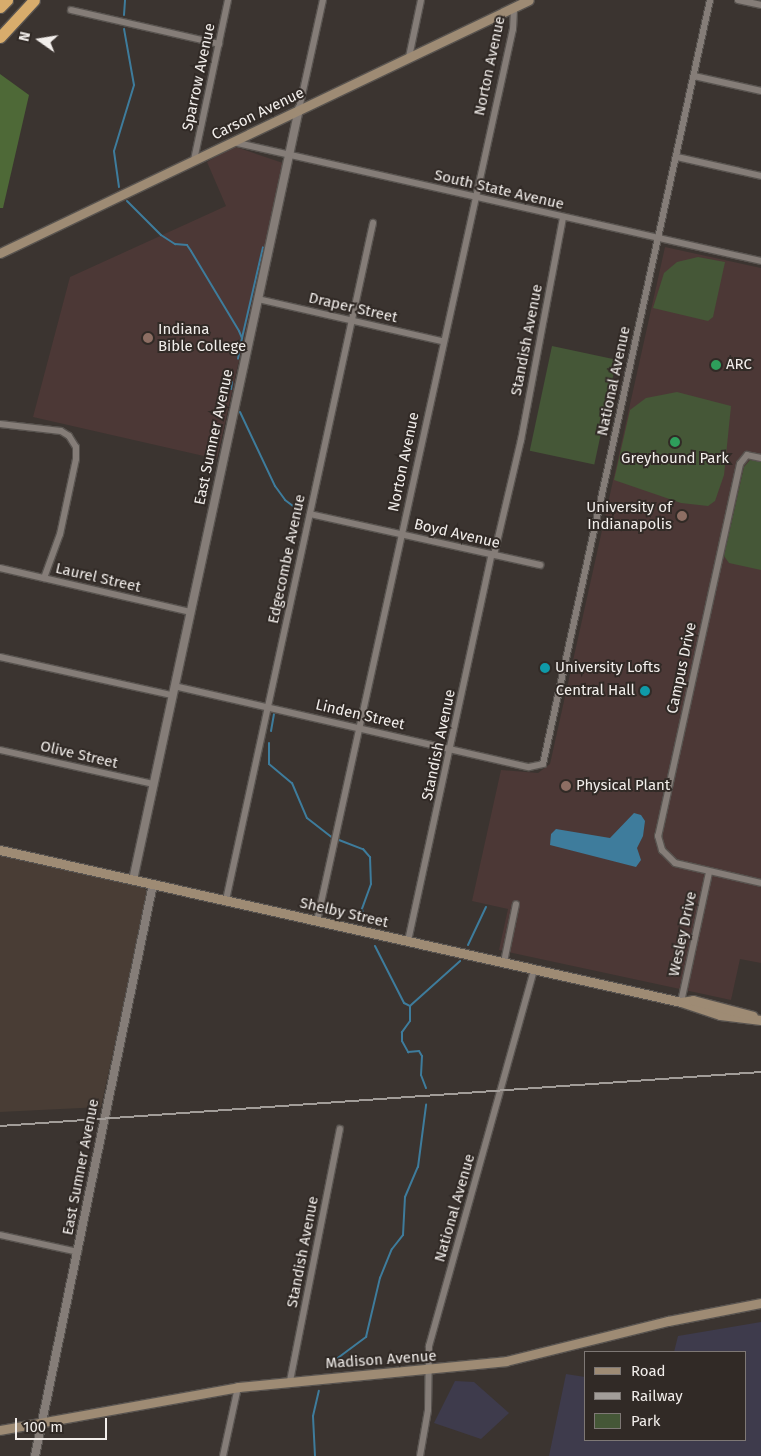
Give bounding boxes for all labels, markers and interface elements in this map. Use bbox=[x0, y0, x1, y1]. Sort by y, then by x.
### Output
north arrow bbox=[15, 15, 65, 65]
street label: Norton Avenue bbox=[471, 15, 509, 117]
street label: Sparrow Avenue bbox=[179, 22, 219, 132]
text: N bbox=[16, 30, 34, 43]
street label: Carson Avenue bbox=[209, 84, 307, 144]
street label: South State Avenue bbox=[432, 166, 566, 214]
street label: Standish Avenue bbox=[507, 283, 547, 397]
street label: Draper Street bbox=[307, 289, 399, 327]
place label: Indiana Bible College bbox=[158, 320, 246, 355]
street label: National Avenue bbox=[594, 324, 634, 438]
marker: Indiana Bible College bbox=[142, 332, 154, 344]
place label: ARC bbox=[726, 356, 752, 374]
marker: ARC bbox=[710, 359, 722, 371]
street label: East Sumner Avenue bbox=[191, 367, 237, 507]
street label: Norton Avenue bbox=[385, 411, 423, 513]
marker: Greyhound Park bbox=[669, 436, 681, 448]
place label: Greyhound Park bbox=[621, 450, 729, 468]
street label: Edgecombe Avenue bbox=[264, 493, 310, 625]
place label: University of Indianapolis bbox=[586, 498, 672, 533]
marker: University of Indianapolis bbox=[676, 510, 688, 522]
street label: Boyd Avenue bbox=[412, 515, 502, 553]
street label: Laurel Street bbox=[54, 559, 142, 597]
street label: Campus Drive bbox=[664, 621, 700, 715]
place label: University Lofts bbox=[555, 659, 660, 677]
marker: University Lofts bbox=[539, 662, 551, 674]
place label: Central Hall bbox=[556, 682, 635, 700]
marker: Central Hall bbox=[639, 685, 651, 697]
street label: Standish Avenue bbox=[418, 688, 460, 802]
street label: Linden Street bbox=[314, 696, 406, 734]
street label: Olive Street bbox=[38, 737, 120, 773]
place label: Physical Plant bbox=[576, 777, 670, 795]
marker: Physical Plant bbox=[560, 780, 572, 792]
street label: Wesley Drive bbox=[665, 890, 701, 978]
street label: Shelby Street bbox=[298, 894, 390, 932]
street label: East Sumner Avenue bbox=[59, 1097, 103, 1237]
street label: National Avenue bbox=[431, 1152, 479, 1264]
street label: Standish Avenue bbox=[283, 1195, 323, 1309]
street label: Madison Avenue bbox=[325, 1347, 437, 1373]
legend bbox=[584, 1351, 746, 1441]
text: Road bbox=[631, 1362, 666, 1380]
text: Railway bbox=[631, 1387, 683, 1405]
scale bar bbox=[18, 1408, 110, 1440]
text: Park bbox=[631, 1412, 661, 1430]
text: 100 m bbox=[23, 1418, 63, 1436]

